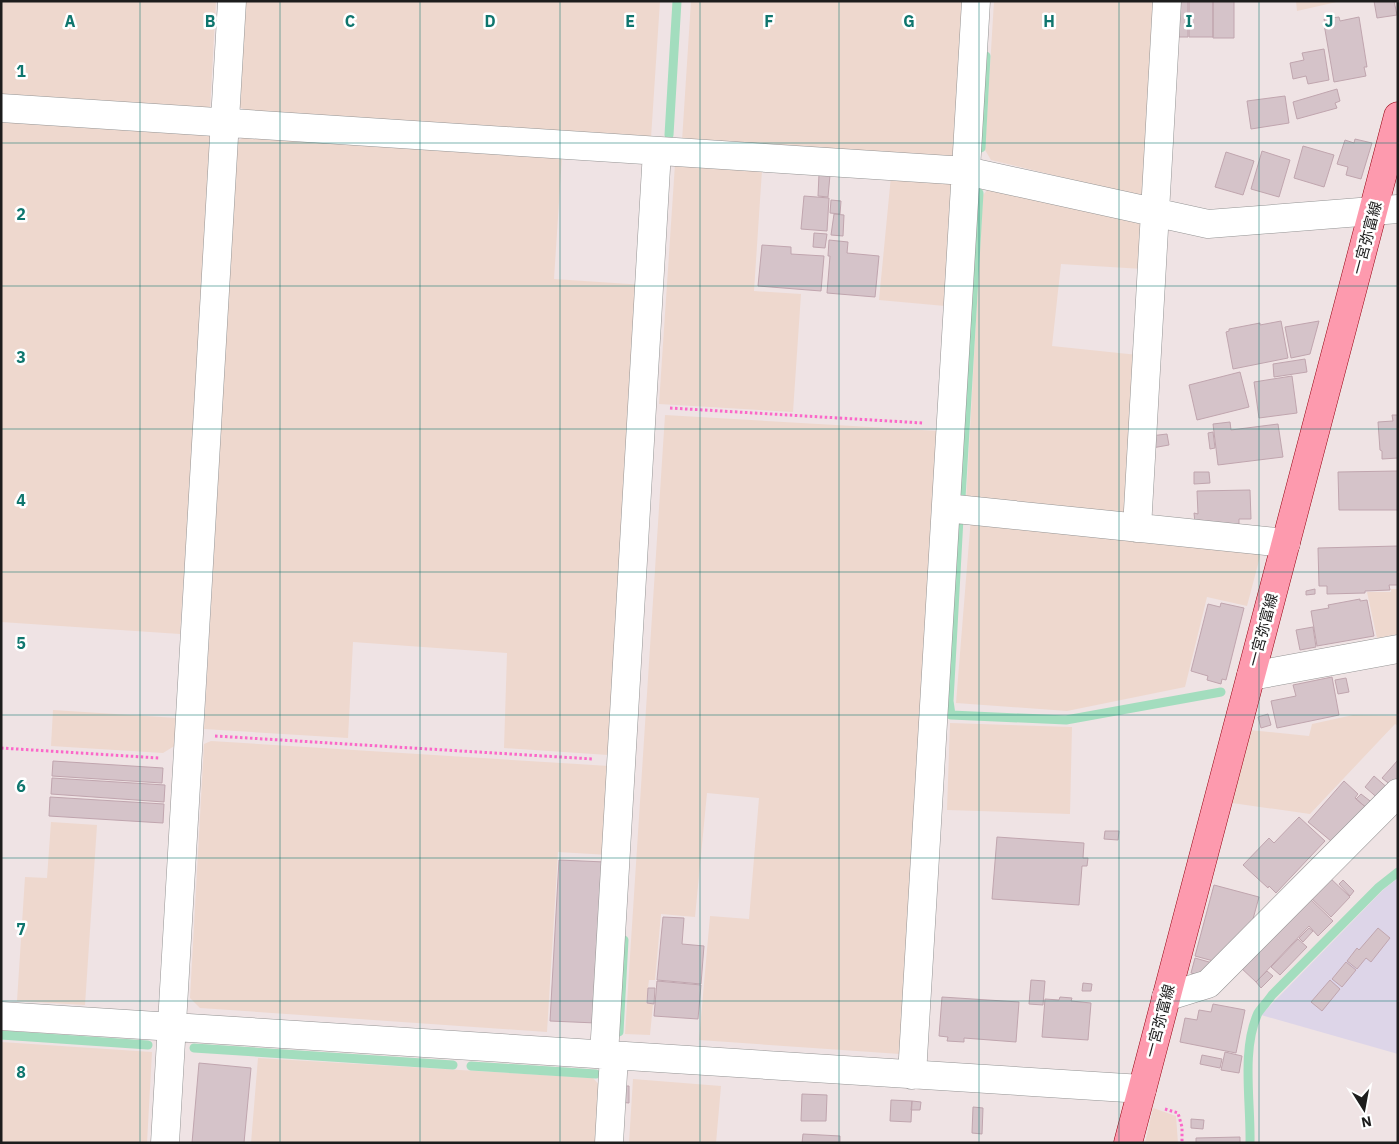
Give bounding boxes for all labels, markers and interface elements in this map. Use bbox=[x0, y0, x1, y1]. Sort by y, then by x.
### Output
text: A bbox=[65, 11, 76, 31]
text: B bbox=[205, 11, 216, 31]
text: C bbox=[345, 11, 355, 31]
text: D bbox=[484, 11, 496, 31]
text: E bbox=[625, 11, 635, 31]
text: F bbox=[764, 11, 774, 31]
text: G bbox=[903, 11, 915, 31]
text: H bbox=[1043, 11, 1055, 31]
text: I bbox=[1186, 11, 1193, 31]
text: J bbox=[1325, 11, 1333, 31]
text: 1 bbox=[16, 61, 26, 81]
street label: 一宮弥富線 bbox=[1348, 199, 1385, 277]
text: 2 bbox=[16, 204, 26, 224]
text: 3 bbox=[16, 347, 26, 367]
text: 4 bbox=[16, 490, 26, 510]
street label: 一宮弥富線 bbox=[1244, 591, 1281, 669]
text: 5 bbox=[16, 633, 26, 653]
text: 6 bbox=[16, 776, 26, 796]
text: 7 bbox=[16, 919, 26, 939]
street label: 一宮弥富線 bbox=[1141, 982, 1178, 1060]
text: 8 bbox=[16, 1062, 26, 1082]
north arrow bbox=[1339, 1084, 1389, 1134]
text: N bbox=[1360, 1112, 1373, 1132]

